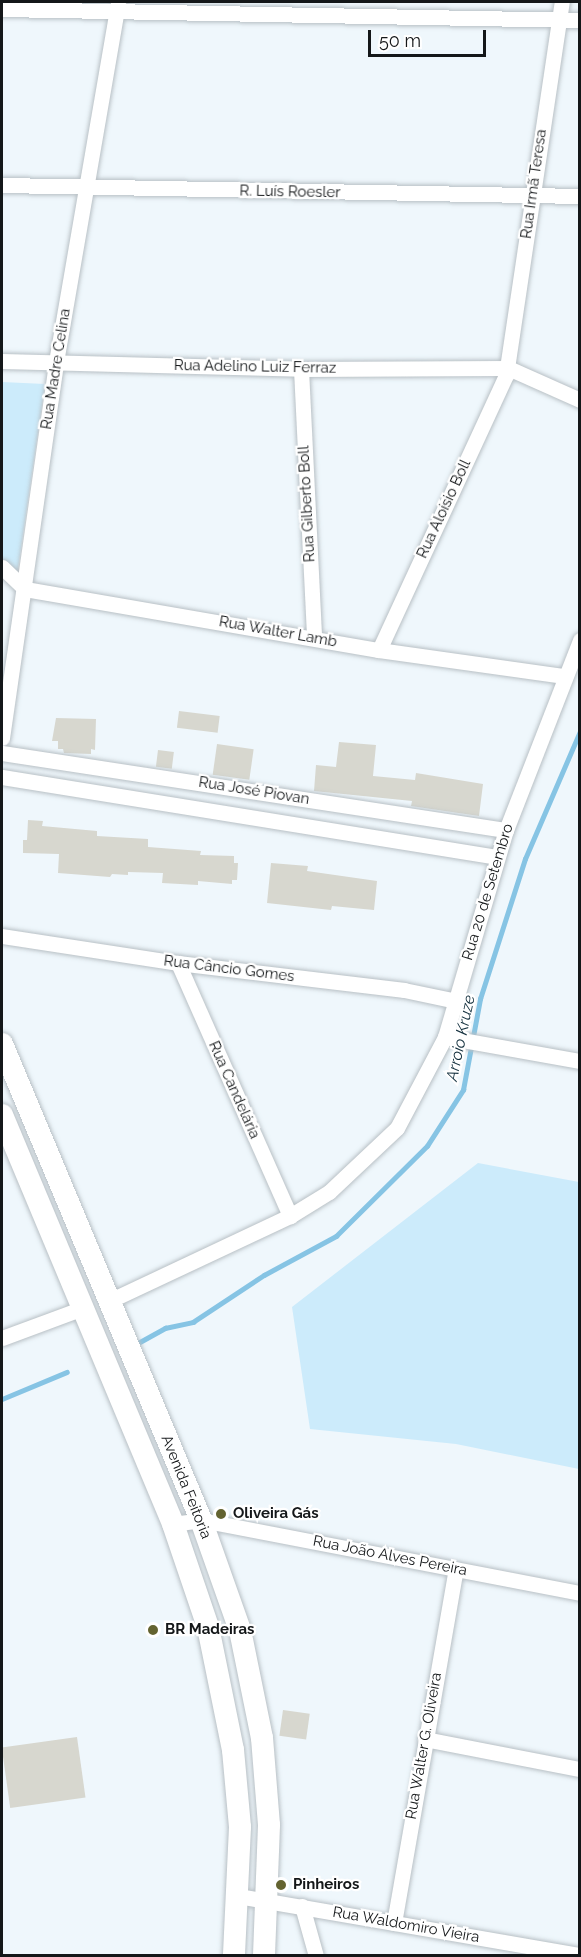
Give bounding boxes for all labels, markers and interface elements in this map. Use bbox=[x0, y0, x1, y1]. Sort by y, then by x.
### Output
scale bar bbox=[371, 18, 490, 56]
text: 50 m bbox=[379, 30, 421, 51]
street label: Rua Irmã Teresa bbox=[517, 128, 551, 240]
street label: R. Luís Roesler bbox=[239, 182, 341, 202]
street label: Rua Madre Celina bbox=[38, 307, 74, 431]
street label: Rua Adelino Luiz Ferraz bbox=[173, 357, 337, 377]
street label: Rua Gilberto Boll bbox=[295, 445, 319, 563]
street label: Rua Aloísio Boll bbox=[413, 457, 475, 561]
street label: Rua Walter Lamb bbox=[217, 613, 339, 651]
street label: Rua José Piovan bbox=[197, 773, 311, 809]
street label: Rua 20 de Setembro bbox=[459, 822, 517, 962]
street label: Rua Câncio Gomes bbox=[163, 952, 295, 986]
water label: Arroio Kruze bbox=[443, 993, 479, 1083]
street label: Rua Candelária bbox=[204, 1038, 264, 1142]
street label: Avenida Feitoria bbox=[157, 1432, 215, 1542]
place label: Oliveira Gás bbox=[233, 1505, 319, 1523]
marker: Oliveira Gás bbox=[214, 1507, 228, 1521]
street label: Rua João Alves Pereira bbox=[311, 1532, 469, 1580]
place label: BR Madeiras bbox=[165, 1621, 255, 1639]
marker: BR Madeiras bbox=[146, 1623, 160, 1637]
street label: Rua Walter G. Oliveira bbox=[402, 1671, 446, 1821]
place label: Pinheiros bbox=[293, 1876, 359, 1894]
marker: Pinheiros bbox=[274, 1878, 288, 1892]
street label: Rua Waldomiro Vieira bbox=[331, 1903, 481, 1947]

